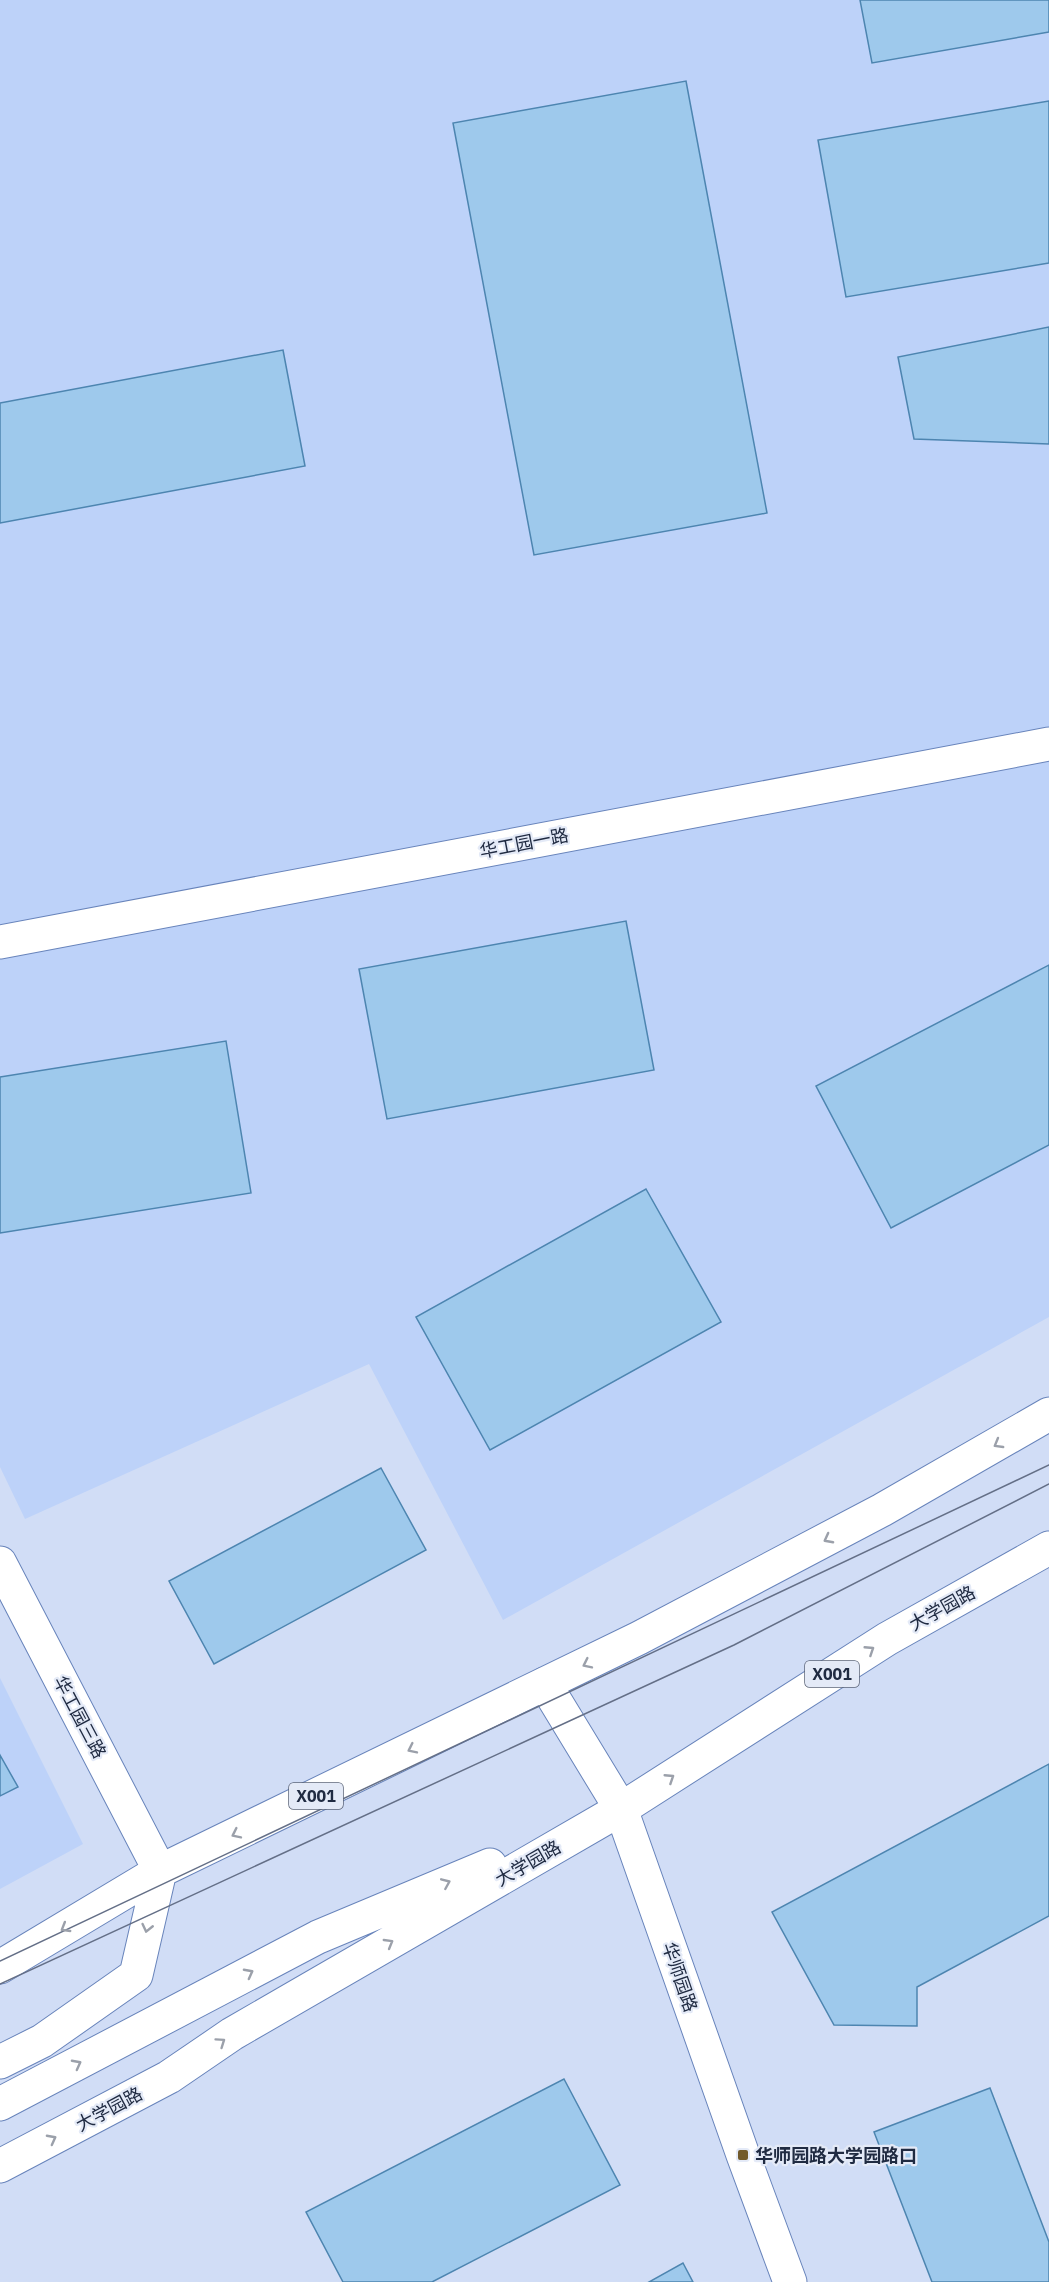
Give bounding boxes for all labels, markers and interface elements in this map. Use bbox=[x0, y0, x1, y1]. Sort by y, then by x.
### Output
street label: 华工园一路 bbox=[478, 823, 570, 863]
one-way arrow bbox=[994, 1436, 1004, 1448]
one-way arrow bbox=[824, 1532, 834, 1543]
street label: 大学园路 bbox=[905, 1580, 979, 1636]
one-way arrow bbox=[863, 1646, 874, 1657]
one-way arrow bbox=[582, 1657, 593, 1668]
road number: X001 bbox=[805, 1661, 859, 1687]
street label: 华工园三路 bbox=[49, 1672, 111, 1762]
one-way arrow bbox=[407, 1742, 418, 1754]
one-way arrow bbox=[664, 1774, 675, 1785]
road number: X001 bbox=[289, 1783, 343, 1809]
one-way arrow bbox=[232, 1827, 243, 1839]
street label: 大学园路 bbox=[491, 1835, 565, 1891]
one-way arrow bbox=[439, 1878, 450, 1890]
one-way arrow bbox=[61, 1921, 71, 1932]
one-way arrow bbox=[141, 1923, 154, 1933]
one-way arrow bbox=[383, 1939, 393, 1950]
street label: 华师园路 bbox=[657, 1939, 703, 2015]
one-way arrow bbox=[243, 1969, 254, 1980]
one-way arrow bbox=[214, 2038, 225, 2049]
one-way arrow bbox=[71, 2060, 81, 2071]
street label: 大学园路 bbox=[72, 2082, 146, 2136]
one-way arrow bbox=[46, 2135, 56, 2146]
place label: 华师园路大学园路口 bbox=[755, 2144, 917, 2167]
marker: 华师园路大学园路口 bbox=[736, 2148, 750, 2162]

